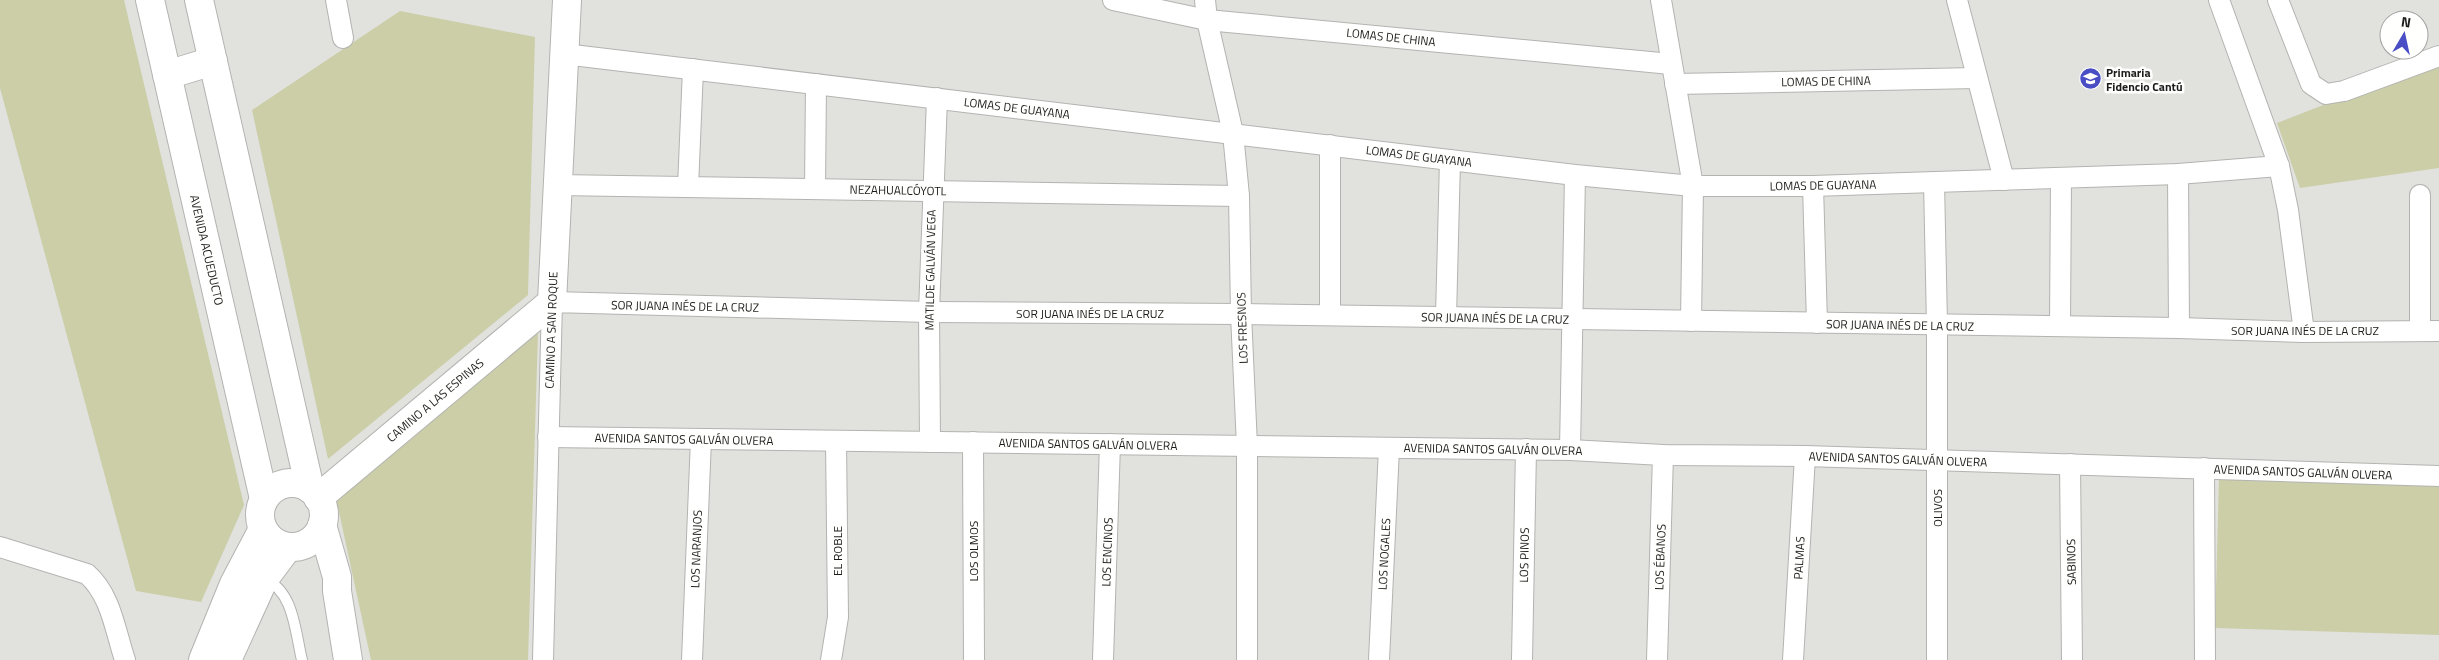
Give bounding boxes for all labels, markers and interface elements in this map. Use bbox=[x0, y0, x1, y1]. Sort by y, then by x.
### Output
north arrow bbox=[2379, 10, 2429, 60]
text: N bbox=[2400, 11, 2413, 33]
street label: LOMAS DE CHINA bbox=[1345, 23, 1437, 51]
place label: Primaria Fidencio Cantú bbox=[2106, 63, 2183, 96]
school or university icon: Primaria Fidencio Cantú bbox=[2078, 67, 2102, 91]
street label: LOMAS DE CHINA bbox=[1781, 71, 1871, 91]
street label: LOMAS DE GUAYANA bbox=[963, 92, 1071, 124]
street label: LOMAS DE GUAYANA bbox=[1365, 140, 1473, 172]
street label: LOMAS DE GUAYANA bbox=[1770, 175, 1876, 195]
street label: NEZAHUALCÓYOTL bbox=[850, 180, 947, 200]
street label: AVENIDA ACUEDUCTO bbox=[185, 193, 229, 307]
street label: MATILDE GALVÁN VEGA bbox=[919, 209, 941, 331]
street label: CAMINO A SAN ROQUE bbox=[539, 271, 563, 389]
street label: LOS FRESNOS bbox=[1231, 292, 1253, 364]
street label: SOR JUANA INÉS DE LA CRUZ bbox=[611, 295, 759, 317]
street label: SOR JUANA INÉS DE LA CRUZ bbox=[1016, 304, 1164, 323]
street label: SOR JUANA INÉS DE LA CRUZ bbox=[1421, 307, 1569, 329]
street label: SOR JUANA INÉS DE LA CRUZ bbox=[1826, 314, 1974, 336]
street label: SOR JUANA INÉS DE LA CRUZ bbox=[2231, 321, 2379, 340]
street label: CAMINO A LAS ESPINAS bbox=[382, 354, 488, 446]
street label: AVENIDA SANTOS GALVÁN OLVERA bbox=[594, 428, 774, 450]
street label: AVENIDA SANTOS GALVÁN OLVERA bbox=[998, 433, 1178, 455]
street label: AVENIDA SANTOS GALVÁN OLVERA bbox=[1403, 438, 1583, 460]
street label: AVENIDA SANTOS GALVÁN OLVERA bbox=[1808, 446, 1988, 472]
street label: AVENIDA SANTOS GALVÁN OLVERA bbox=[2213, 459, 2393, 485]
street label: OLIVOS bbox=[1928, 489, 1947, 527]
street label: LOS NARANJOS bbox=[685, 510, 707, 588]
street label: LOS ENCINOS bbox=[1096, 517, 1118, 587]
street label: LOS NOGALES bbox=[1373, 518, 1395, 590]
street label: LOS OLMOS bbox=[964, 521, 983, 581]
street label: LOS ÉBANOS bbox=[1649, 524, 1671, 590]
street label: EL ROBLE bbox=[828, 526, 847, 576]
street label: LOS PINOS bbox=[1514, 527, 1534, 583]
street label: PALMAS bbox=[1788, 536, 1810, 580]
street label: SABINOS bbox=[2061, 539, 2081, 585]

